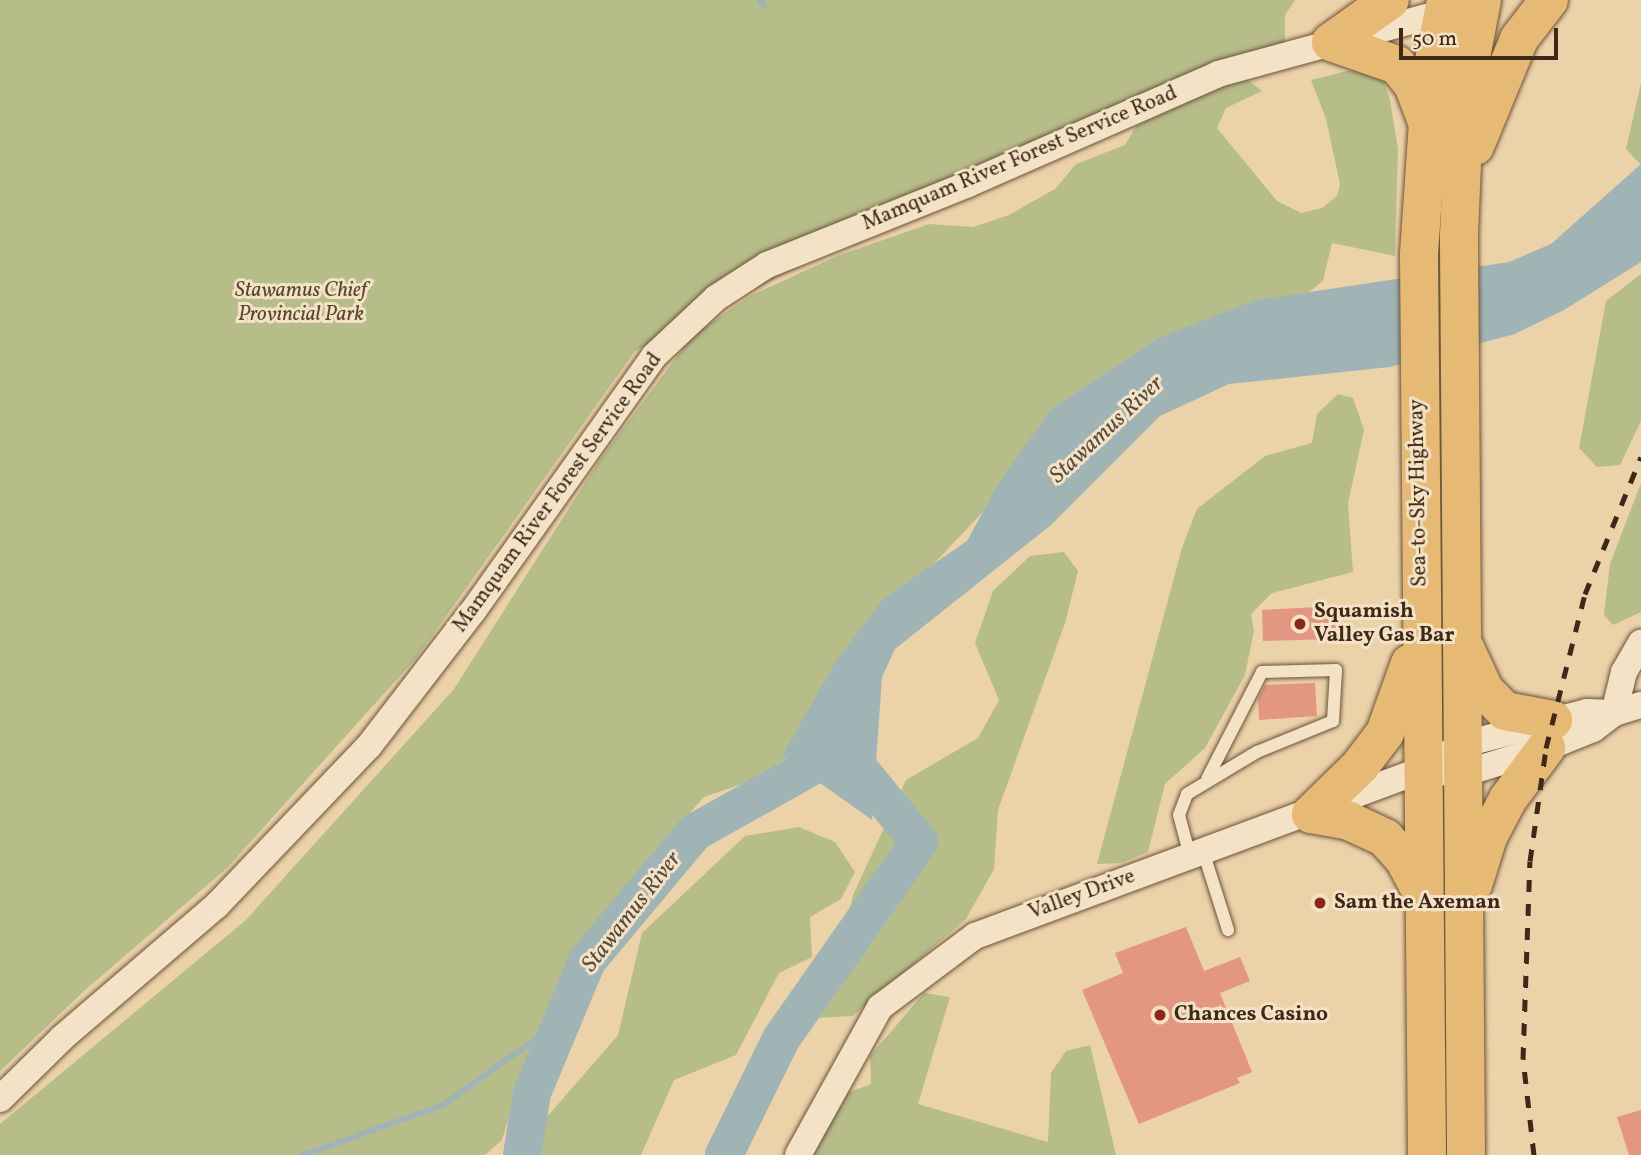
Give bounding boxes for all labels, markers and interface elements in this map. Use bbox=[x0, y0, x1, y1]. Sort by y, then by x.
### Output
scale bar bbox=[1403, 14, 1562, 58]
text: 50 m bbox=[1412, 25, 1457, 54]
street label: Mamquam River Forest Service Road bbox=[859, 81, 1181, 237]
park label: Stawamus Chief Provincial Park bbox=[235, 278, 367, 328]
street label: Mamquam River Forest Service Road bbox=[448, 348, 668, 638]
water label: Stawamus River bbox=[1045, 370, 1169, 490]
street label: Sea-to-Sky Highway bbox=[1405, 399, 1433, 587]
place label: Squamish Valley Gas Bar bbox=[1314, 599, 1455, 649]
marker: Squamish Valley Gas Bar bbox=[1292, 616, 1308, 632]
water label: Stawamus River bbox=[576, 846, 688, 978]
street label: Valley Drive bbox=[1025, 864, 1139, 926]
place label: Sam the Axeman bbox=[1334, 890, 1501, 916]
marker: Sam the Axeman bbox=[1312, 895, 1328, 911]
place label: Chances Casino bbox=[1174, 1002, 1328, 1028]
marker: Chances Casino bbox=[1152, 1007, 1168, 1023]

